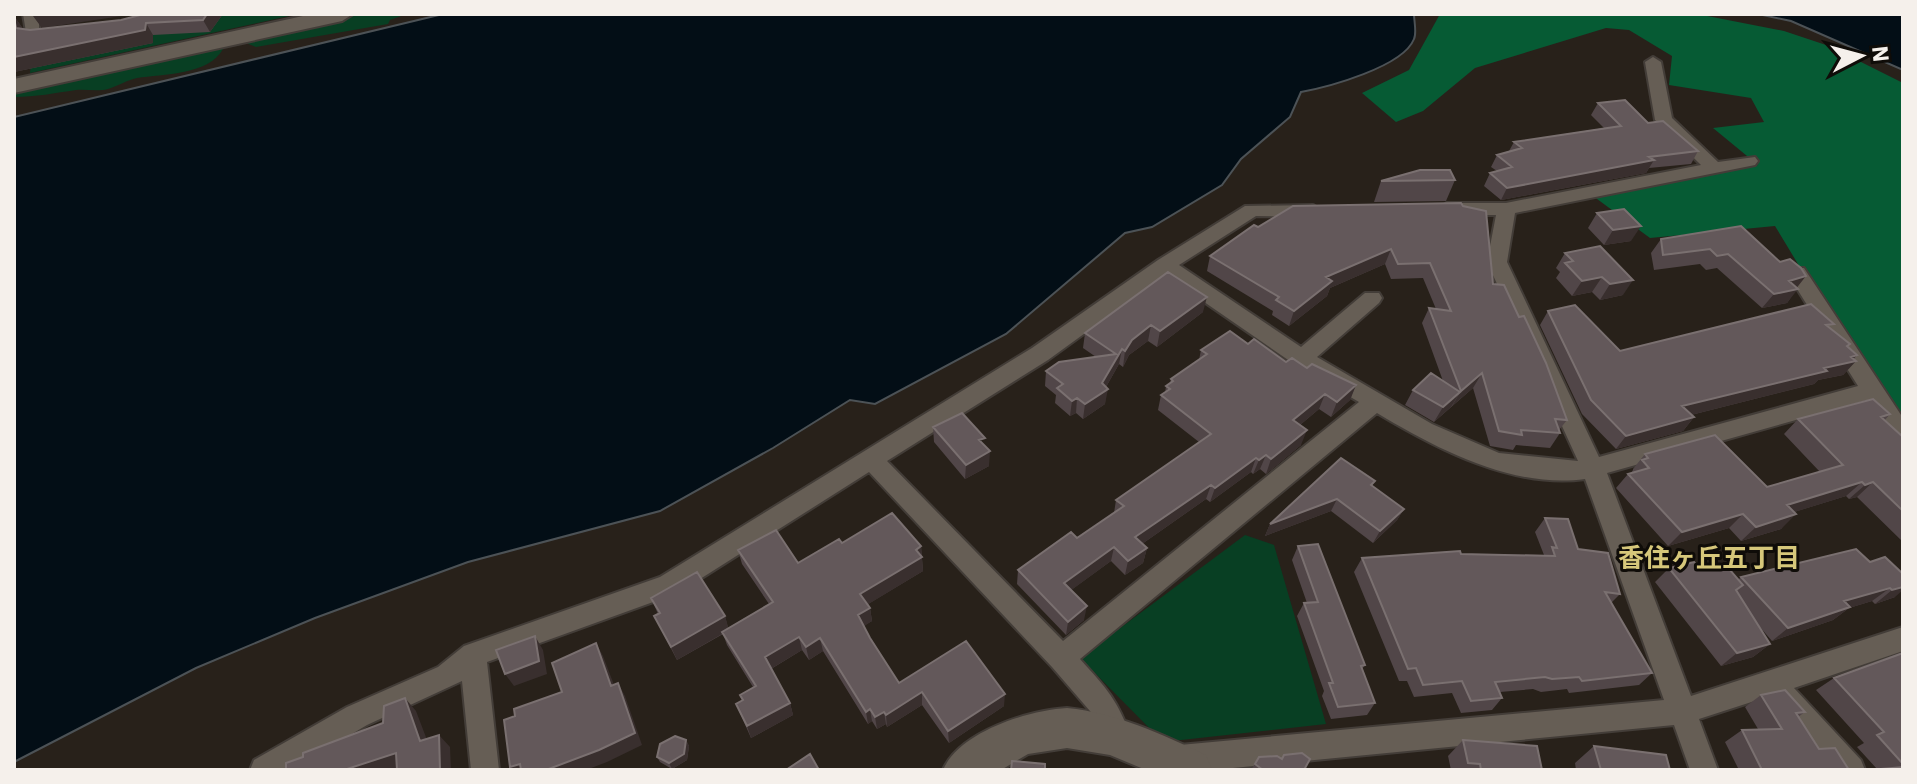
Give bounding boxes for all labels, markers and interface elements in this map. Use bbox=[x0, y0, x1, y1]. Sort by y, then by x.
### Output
north arrow bbox=[1821, 16, 1901, 96]
text: N bbox=[1866, 44, 1897, 63]
district label: 香住ヶ丘五丁目 bbox=[1618, 540, 1800, 574]

